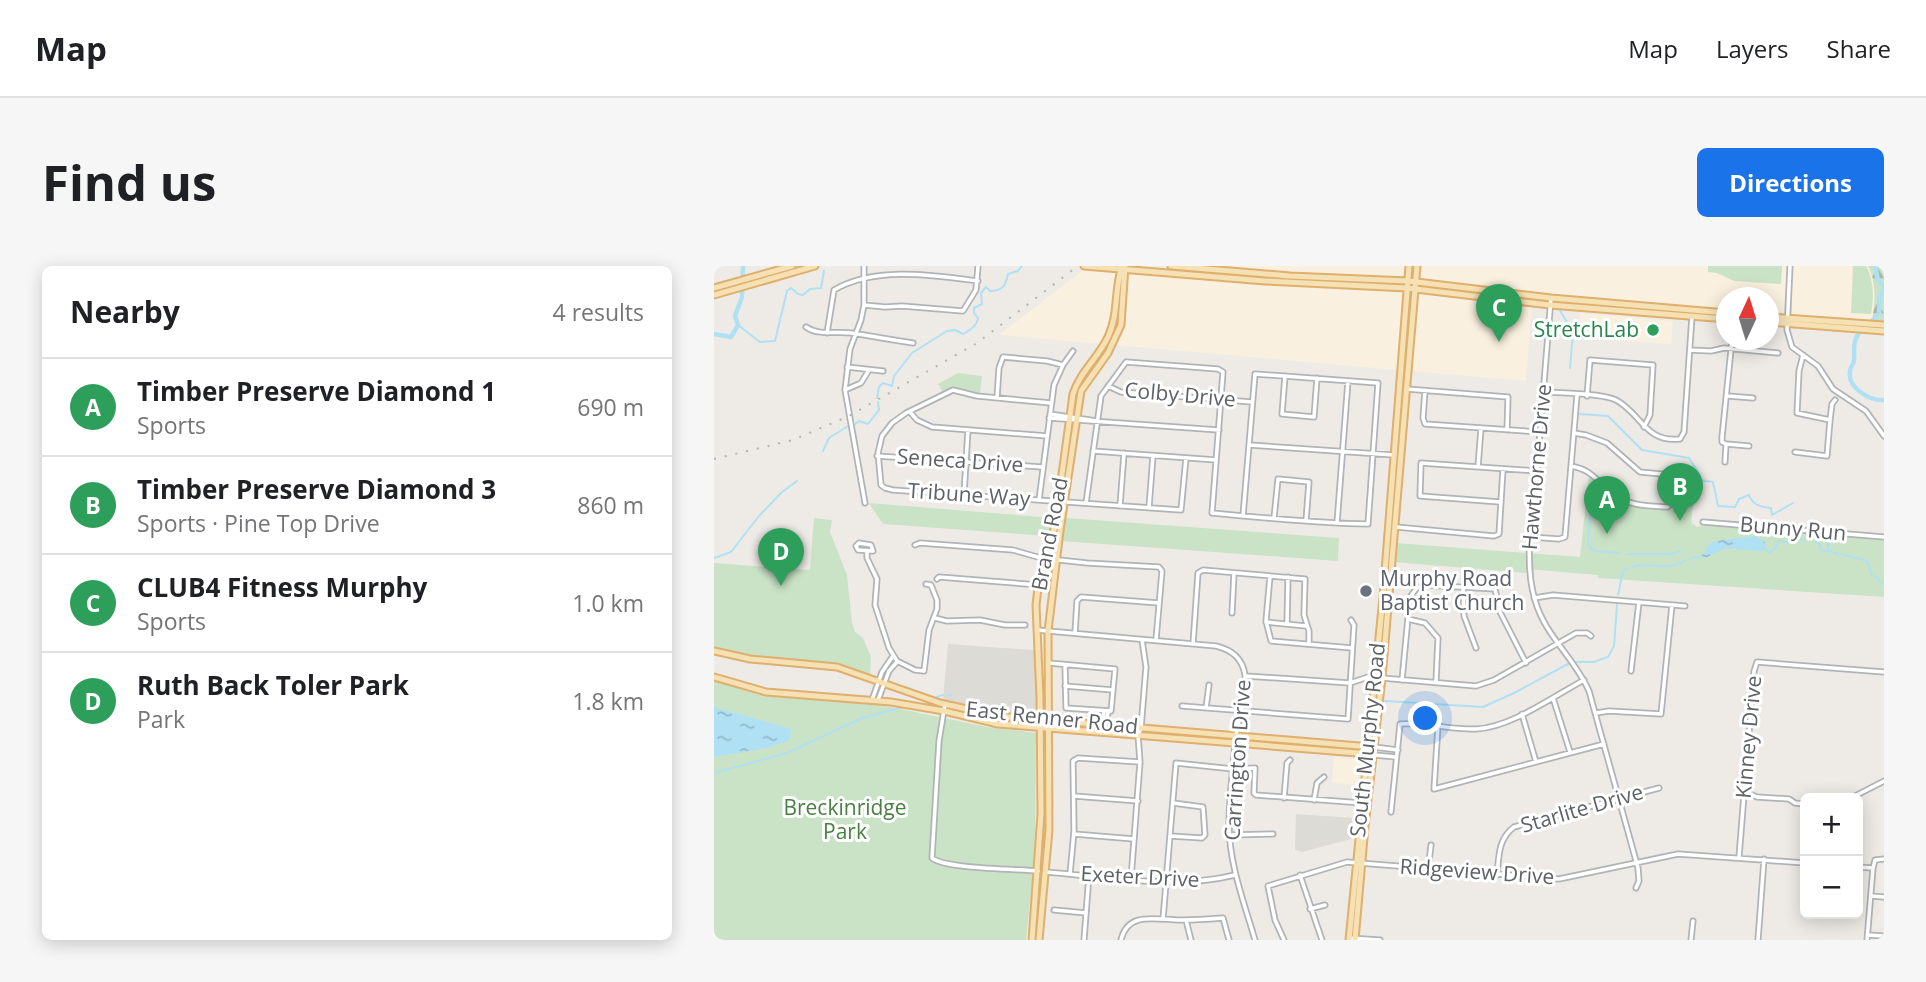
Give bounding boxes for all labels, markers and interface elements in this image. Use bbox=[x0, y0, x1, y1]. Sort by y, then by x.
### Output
text: Map bbox=[35, 26, 107, 71]
text: Map bbox=[1628, 32, 1678, 65]
text: Layers bbox=[1716, 32, 1789, 65]
text: Share bbox=[1827, 32, 1891, 65]
button: Directions bbox=[1697, 148, 1884, 217]
text: Find us bbox=[42, 149, 216, 215]
pin: C bbox=[1476, 284, 1522, 342]
north arrow bbox=[1716, 287, 1779, 350]
text: Nearby bbox=[70, 291, 180, 332]
text: 4 results bbox=[553, 296, 644, 328]
place label: StretchLab bbox=[1534, 315, 1639, 343]
marker: StretchLab bbox=[1645, 322, 1661, 338]
text: Timber Preserve Diamond 1 bbox=[137, 373, 496, 409]
street label: Colby Drive bbox=[1123, 375, 1237, 413]
street label: Hawthorne Drive bbox=[1515, 383, 1557, 551]
text: A bbox=[85, 391, 101, 423]
text: 690 m bbox=[577, 391, 644, 423]
text: Sports bbox=[137, 409, 206, 441]
street label: Seneca Drive bbox=[896, 442, 1024, 478]
pin: B bbox=[1657, 463, 1703, 521]
text: Timber Preserve Diamond 3 bbox=[137, 471, 496, 507]
street label: Brand Road bbox=[1024, 475, 1074, 593]
street label: Tribune Way bbox=[907, 476, 1032, 512]
pin: A bbox=[1584, 476, 1630, 534]
text: B bbox=[85, 489, 101, 521]
text: 860 m bbox=[577, 489, 644, 521]
text: Sports · Pine Top Drive bbox=[137, 507, 380, 539]
street label: Bunny Run bbox=[1739, 509, 1848, 547]
pin: D bbox=[758, 528, 804, 586]
place label: Murphy Road Baptist Church bbox=[1380, 564, 1524, 616]
text: CLUB4 Fitness Murphy bbox=[137, 569, 427, 605]
marker: Murphy Road Baptist Church bbox=[1358, 583, 1374, 599]
text: C bbox=[86, 587, 100, 619]
text: 1.0 km bbox=[572, 587, 644, 619]
text: Sports bbox=[137, 605, 206, 637]
street label: South Murphy Road bbox=[1343, 641, 1391, 838]
text: Ruth Back Toler Park bbox=[137, 667, 409, 703]
street label: Kinney Drive bbox=[1729, 674, 1767, 799]
street label: Carrington Drive bbox=[1217, 678, 1257, 841]
text: D bbox=[84, 685, 102, 717]
text: 1.8 km bbox=[572, 685, 644, 717]
street label: East Renner Road bbox=[965, 694, 1139, 740]
your location bbox=[1408, 701, 1442, 735]
text: Park bbox=[137, 703, 185, 735]
street label: Starlite Drive bbox=[1517, 777, 1646, 839]
park label: Breckinridge Park bbox=[783, 793, 907, 845]
map controls bbox=[1800, 793, 1863, 919]
button: + bbox=[1800, 793, 1863, 856]
street label: Ridgeview Drive bbox=[1399, 852, 1555, 890]
button: − bbox=[1800, 856, 1863, 919]
street label: Exeter Drive bbox=[1080, 859, 1200, 893]

